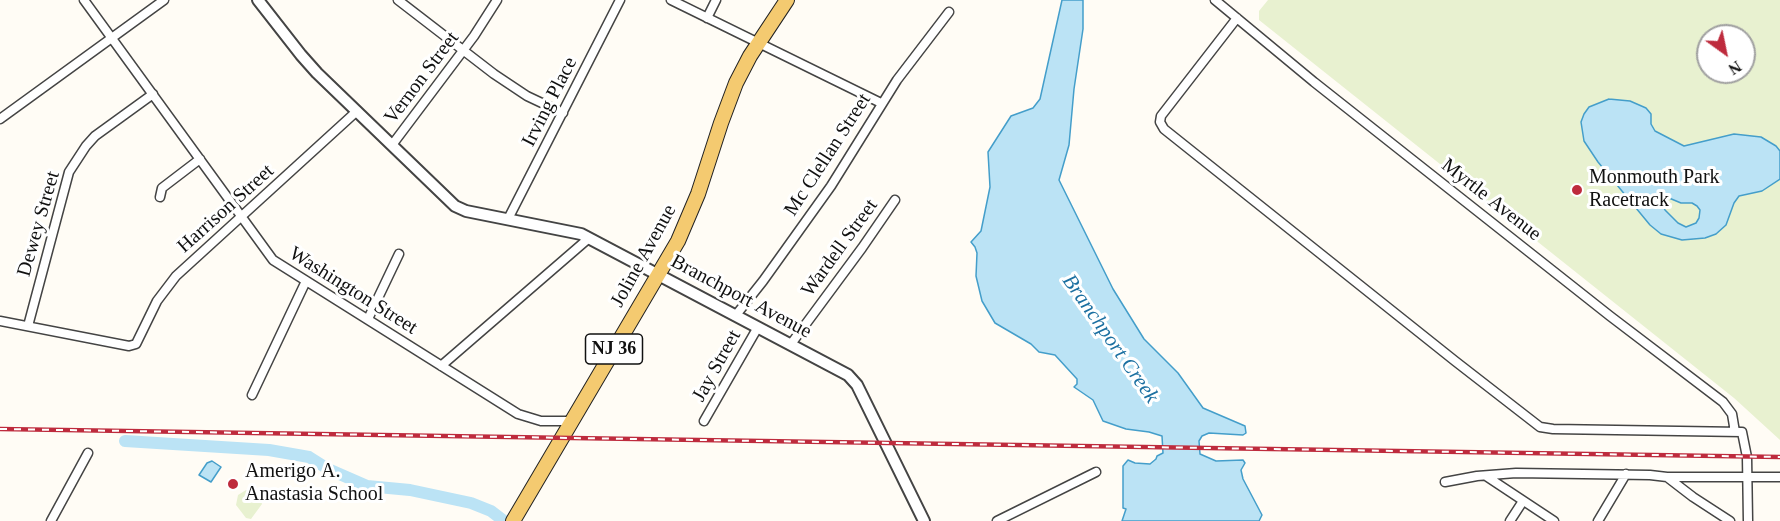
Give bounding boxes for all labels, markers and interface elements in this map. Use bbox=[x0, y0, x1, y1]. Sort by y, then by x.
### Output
north arrow bbox=[1696, 24, 1756, 84]
street label: Vernon Street bbox=[379, 27, 465, 129]
street label: Irving Place bbox=[517, 53, 583, 151]
text: N bbox=[1726, 58, 1744, 78]
street label: Mc Clellan Street bbox=[780, 89, 876, 221]
street label: Myrtle Avenue bbox=[1436, 154, 1546, 246]
street label: Harrison Street bbox=[173, 159, 279, 259]
place label: Monmouth Park Racetrack bbox=[1589, 166, 1720, 213]
street label: Dewey Street bbox=[13, 169, 65, 279]
marker: Monmouth Park Racetrack bbox=[1570, 183, 1584, 197]
street label: Wardell Street bbox=[797, 195, 883, 301]
street label: Joline Avenue bbox=[606, 201, 682, 311]
street label: Washington Street bbox=[284, 242, 422, 340]
street label: Branchport Avenue bbox=[667, 250, 815, 344]
water label: Branchport Creek bbox=[1056, 270, 1164, 408]
street label: Jay Street bbox=[688, 326, 746, 406]
road number: NJ 36 bbox=[586, 334, 642, 364]
place label: Amerigo A. Anastasia School bbox=[245, 460, 383, 507]
marker: Amerigo A. Anastasia School bbox=[226, 477, 240, 491]

